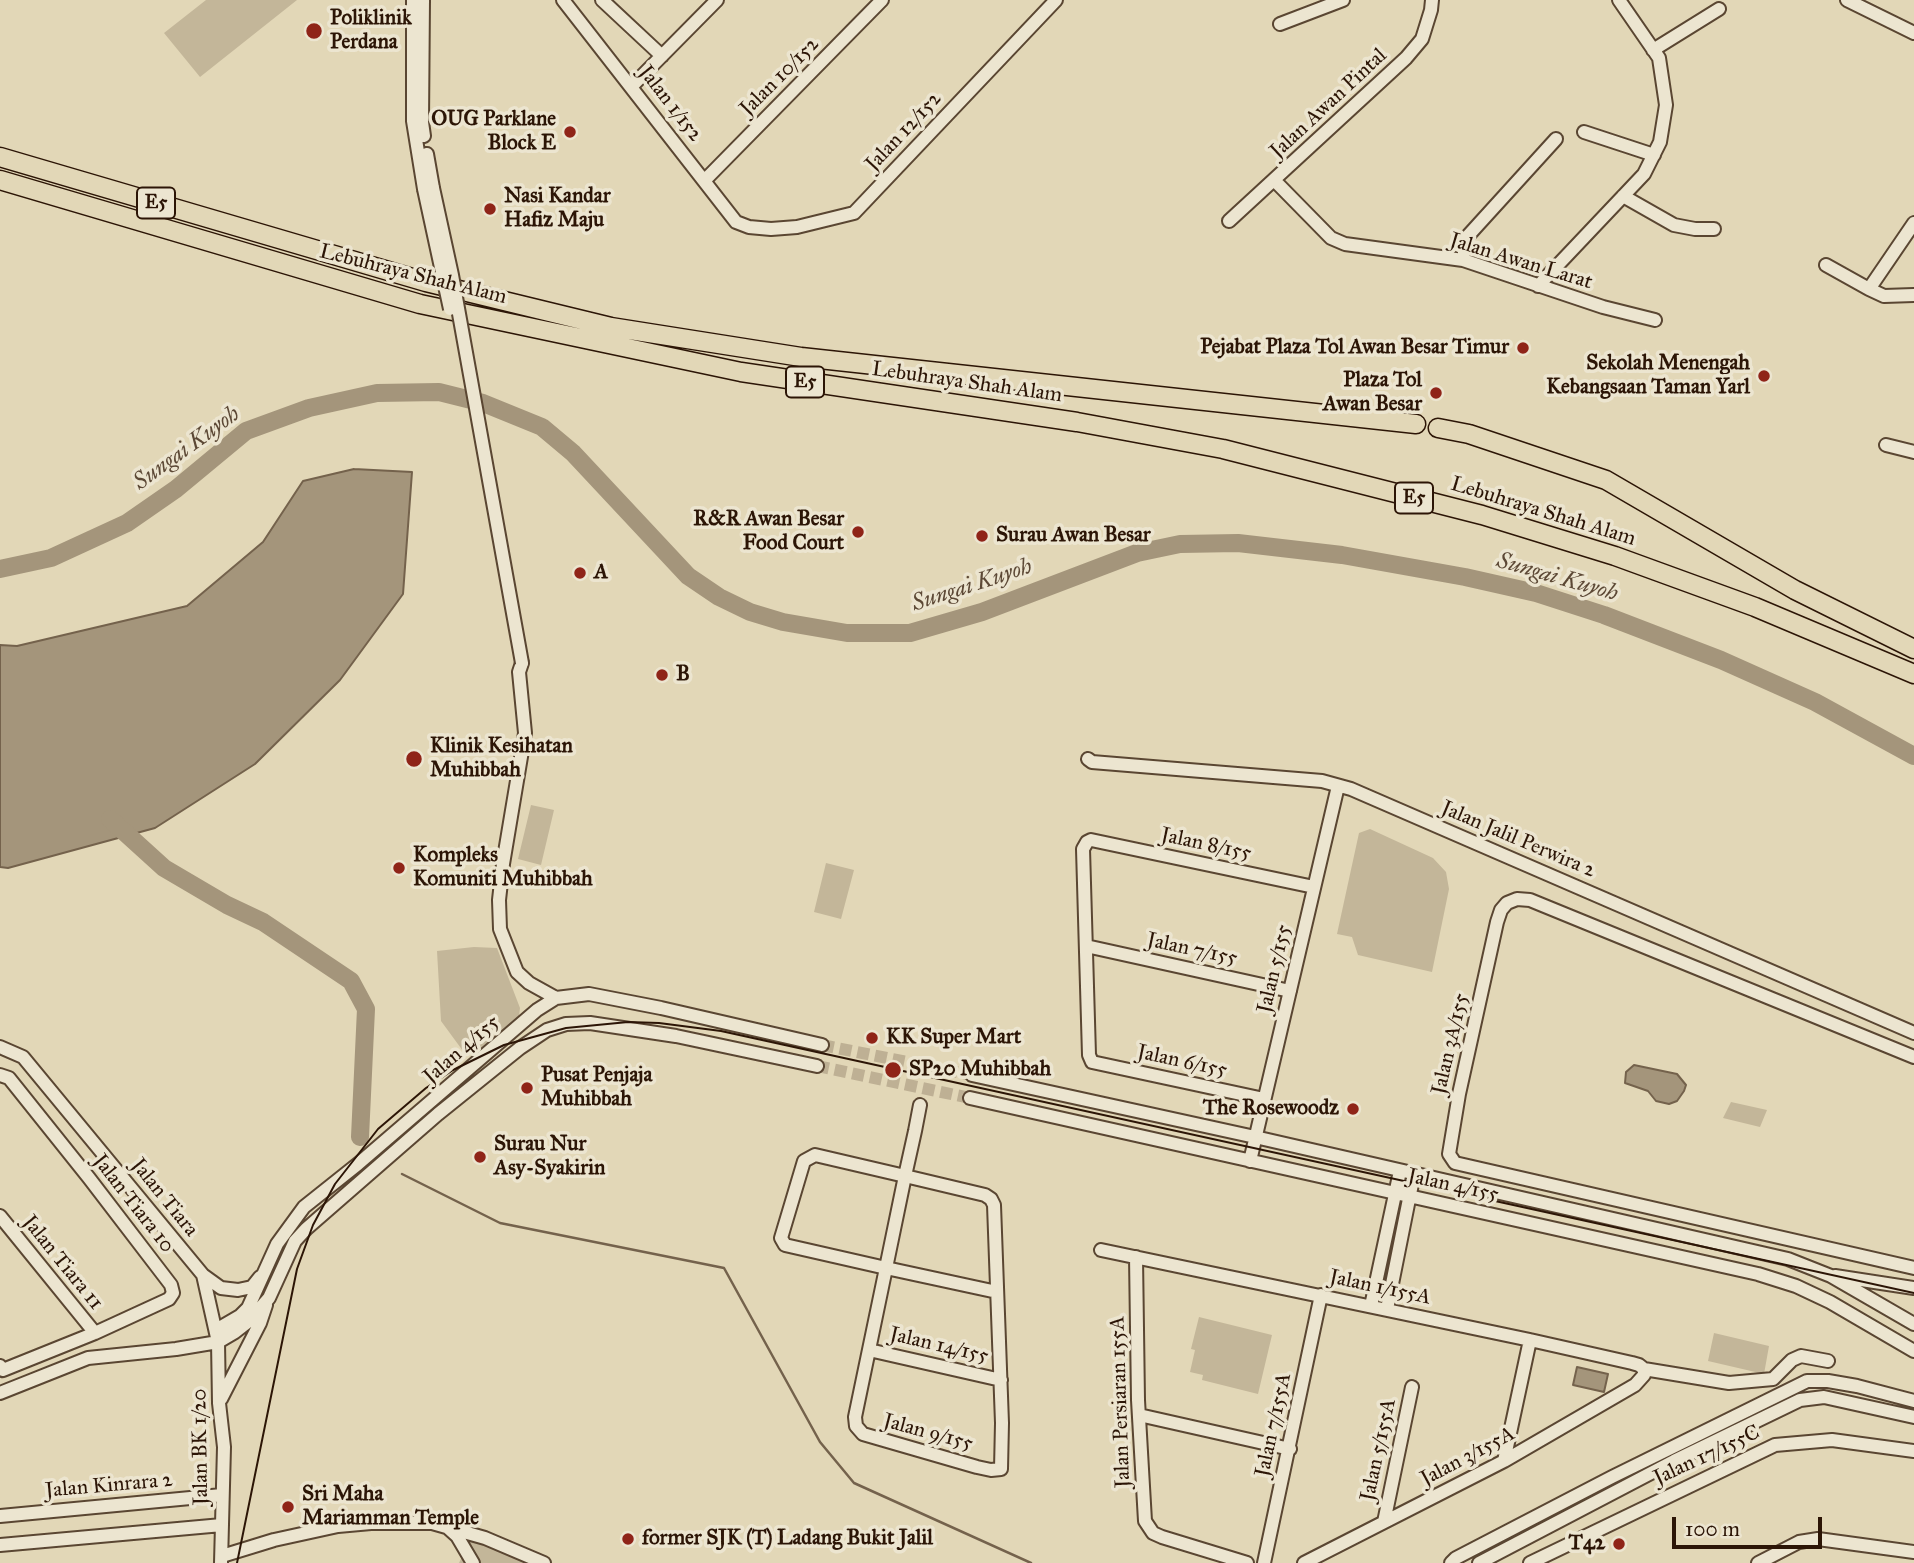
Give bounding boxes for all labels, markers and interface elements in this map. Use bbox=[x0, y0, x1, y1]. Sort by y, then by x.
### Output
place label: Poliklinik Perdana bbox=[330, 6, 412, 56]
marker: Poliklinik Perdana bbox=[304, 21, 324, 41]
street label: Jalan 10/152 bbox=[735, 32, 825, 122]
street label: Jalan Awan Pintal bbox=[1265, 44, 1393, 164]
street label: Jalan 1/152 bbox=[633, 61, 707, 147]
street label: Jalan 12/152 bbox=[861, 87, 947, 177]
place label: OUG Parklane Block E bbox=[431, 107, 556, 157]
marker: OUG Parklane Block E bbox=[562, 124, 578, 140]
place label: Nasi Kandar Hafiz Maju bbox=[504, 184, 611, 234]
road number: E5 bbox=[137, 188, 175, 218]
marker: Nasi Kandar Hafiz Maju bbox=[482, 201, 498, 217]
street label: Jalan Awan Larat bbox=[1447, 228, 1595, 296]
street label: Lebuhraya Shah Alam bbox=[317, 240, 509, 310]
place label: Pejabat Plaza Tol Awan Besar Timur bbox=[1200, 335, 1509, 361]
marker: Pejabat Plaza Tol Awan Besar Timur bbox=[1515, 340, 1531, 356]
place label: Sekolah Menengah Kebangsaan Taman Yarl bbox=[1546, 351, 1750, 401]
street label: Lebuhraya Shah Alam bbox=[870, 357, 1064, 409]
road number: E5 bbox=[786, 366, 824, 398]
place label: Plaza Tol Awan Besar bbox=[1323, 368, 1422, 418]
marker: Sekolah Menengah Kebangsaan Taman Yarl bbox=[1756, 368, 1772, 384]
marker: Plaza Tol Awan Besar bbox=[1428, 385, 1444, 401]
water label: Sungai Kuyoh bbox=[128, 401, 246, 497]
street label: Lebuhraya Shah Alam bbox=[1448, 472, 1638, 552]
road number: E5 bbox=[1395, 482, 1433, 513]
place label: R&R Awan Besar Food Court bbox=[693, 507, 844, 557]
place label: Surau Awan Besar bbox=[996, 523, 1151, 549]
marker: R&R Awan Besar Food Court bbox=[850, 524, 866, 540]
marker: Surau Awan Besar bbox=[974, 528, 990, 544]
water label: Sungai Kuyoh bbox=[1493, 548, 1621, 608]
water label: Sungai Kuyoh bbox=[908, 554, 1036, 618]
place label: A bbox=[594, 560, 608, 586]
marker: A bbox=[572, 565, 588, 581]
place label: B bbox=[676, 662, 690, 688]
marker: B bbox=[654, 667, 670, 683]
place label: Klinik Kesihatan Muhibbah bbox=[430, 734, 573, 784]
marker: Klinik Kesihatan Muhibbah bbox=[404, 749, 424, 769]
street label: Jalan Jalil Perwira 2 bbox=[1437, 796, 1599, 884]
street label: Jalan 8/155 bbox=[1158, 823, 1254, 867]
place label: Kompleks Komuniti Muhibbah bbox=[413, 843, 593, 893]
marker: Kompleks Komuniti Muhibbah bbox=[391, 860, 407, 876]
street label: Jalan 5/155 bbox=[1253, 922, 1297, 1016]
street label: Jalan 7/155 bbox=[1145, 928, 1239, 972]
street label: Jalan 3A/155 bbox=[1427, 991, 1475, 1097]
street label: Jalan 4/155 bbox=[419, 1010, 505, 1090]
place label: KK Super Mart bbox=[886, 1025, 1021, 1051]
marker: KK Super Mart bbox=[864, 1030, 880, 1046]
street label: Jalan 6/155 bbox=[1135, 1040, 1229, 1084]
place label: SP20 Muhibbah bbox=[909, 1057, 1051, 1083]
marker: SP20 Muhibbah bbox=[883, 1060, 903, 1080]
place label: Pusat Penjaja Muhibbah bbox=[541, 1063, 652, 1113]
marker: Pusat Penjaja Muhibbah bbox=[519, 1080, 535, 1096]
place label: The Rosewoodz bbox=[1203, 1096, 1339, 1122]
marker: The Rosewoodz bbox=[1345, 1101, 1361, 1117]
place label: Surau Nur Asy-Syakirin bbox=[494, 1132, 605, 1182]
marker: Surau Nur Asy-Syakirin bbox=[472, 1149, 488, 1165]
street label: Jalan Tiara 10 bbox=[87, 1150, 179, 1258]
street label: Jalan Tiara bbox=[125, 1154, 203, 1242]
street label: Jalan 4/155 bbox=[1405, 1164, 1501, 1208]
street label: Jalan Tiara 11 bbox=[16, 1211, 108, 1315]
street label: Jalan 1/155A bbox=[1327, 1265, 1433, 1311]
street label: Jalan Persiaran 155A bbox=[1105, 1316, 1137, 1488]
street label: Jalan 14/155 bbox=[887, 1322, 991, 1370]
street label: Jalan 7/155A bbox=[1251, 1371, 1297, 1479]
street label: Jalan BK 1/20 bbox=[187, 1388, 215, 1506]
street label: Jalan 5/155A bbox=[1356, 1396, 1402, 1504]
street label: Jalan 9/155 bbox=[880, 1409, 976, 1457]
street label: Jalan 17/155C bbox=[1650, 1420, 1764, 1492]
street label: Jalan 3/155A bbox=[1417, 1422, 1519, 1492]
street label: Jalan Kinrara 2 bbox=[44, 1468, 174, 1504]
place label: Sri Maha Mariamman Temple bbox=[302, 1482, 479, 1532]
marker: Sri Maha Mariamman Temple bbox=[280, 1499, 296, 1515]
scale bar bbox=[1676, 1504, 1826, 1548]
text: 100 m bbox=[1685, 1516, 1740, 1542]
place label: former SJK (T) Ladang Bukit Jalil bbox=[642, 1526, 933, 1552]
marker: former SJK (T) Ladang Bukit Jalil bbox=[620, 1531, 636, 1547]
place label: T42 bbox=[1569, 1531, 1605, 1557]
marker: T42 bbox=[1611, 1536, 1627, 1552]

